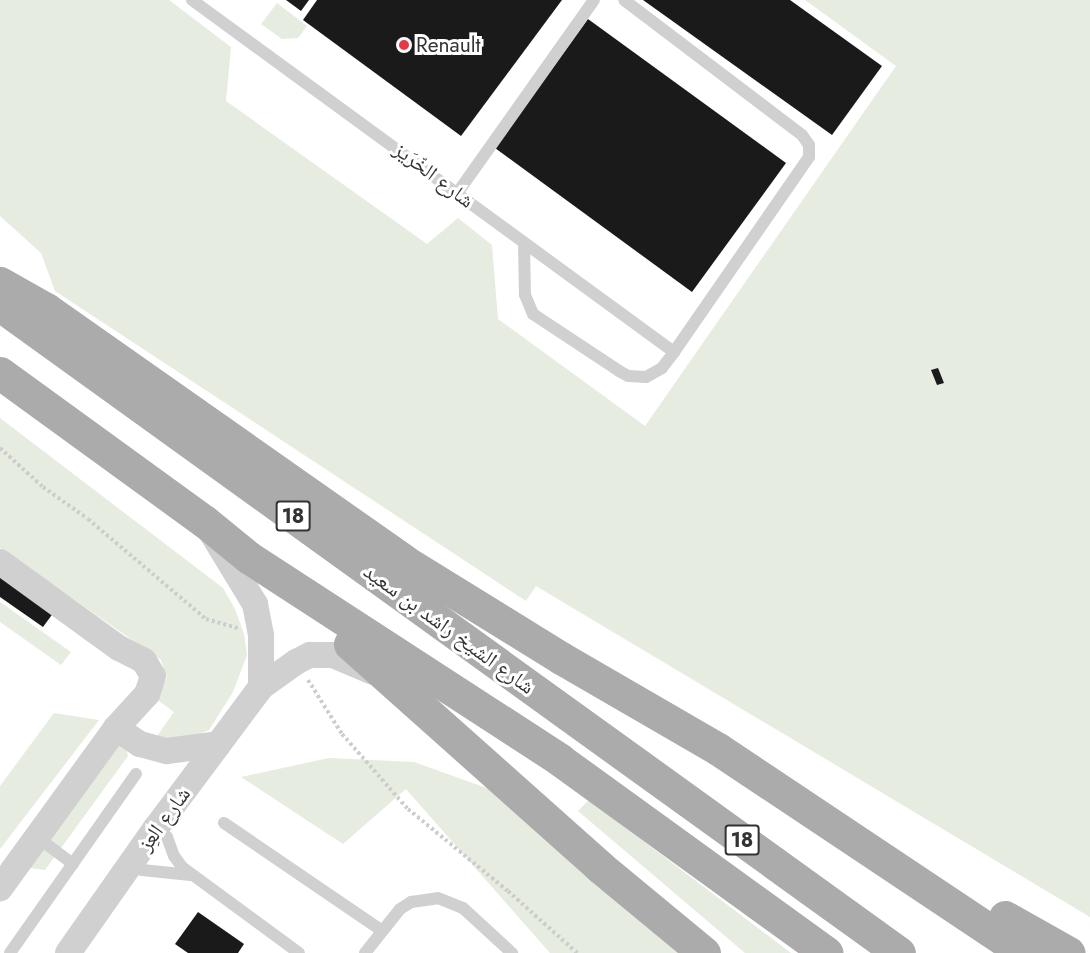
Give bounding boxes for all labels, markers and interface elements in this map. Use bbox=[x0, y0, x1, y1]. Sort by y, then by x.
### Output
place label: Renault bbox=[416, 32, 481, 58]
marker: Renault bbox=[397, 38, 411, 52]
street label: شارع الخّرَيز bbox=[389, 137, 479, 213]
road number: 18 bbox=[275, 499, 311, 533]
street label: شارع الشيخ راشد بن سعيد bbox=[359, 559, 539, 699]
street label: شارع العِز bbox=[132, 782, 196, 856]
road number: 18 bbox=[724, 823, 760, 857]

